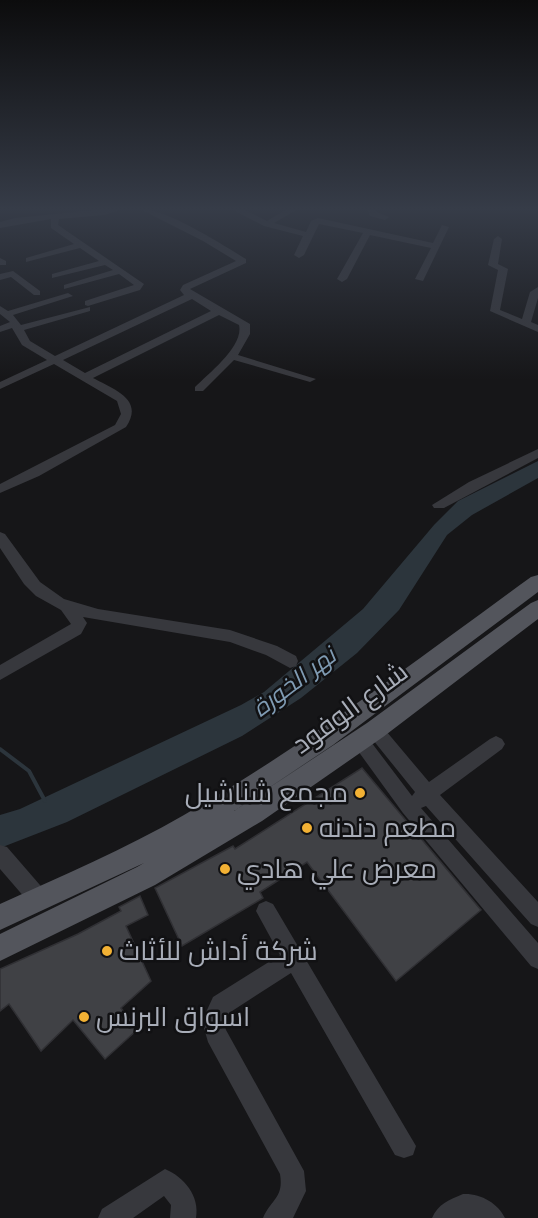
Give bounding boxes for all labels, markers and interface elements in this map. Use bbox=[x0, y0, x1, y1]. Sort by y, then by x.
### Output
water label: نهر الخورة bbox=[245, 638, 344, 723]
street label: شارع الوفود bbox=[285, 654, 415, 762]
place label: مجمع شناشيل bbox=[185, 775, 348, 811]
marker: مجمع شناشيل bbox=[353, 786, 367, 800]
place label: مطعم دندنه bbox=[319, 810, 456, 846]
marker: مطعم دندنه bbox=[300, 821, 314, 835]
place label: معرض علي هادي bbox=[237, 851, 437, 890]
marker: معرض علي هادي bbox=[218, 862, 232, 876]
place label: شركة أداش للأثاث bbox=[119, 933, 318, 968]
marker: شركة أداش للأثاث bbox=[100, 944, 114, 958]
place label: اسواق البرنس bbox=[96, 999, 250, 1034]
marker: اسواق البرنس bbox=[77, 1010, 91, 1024]

